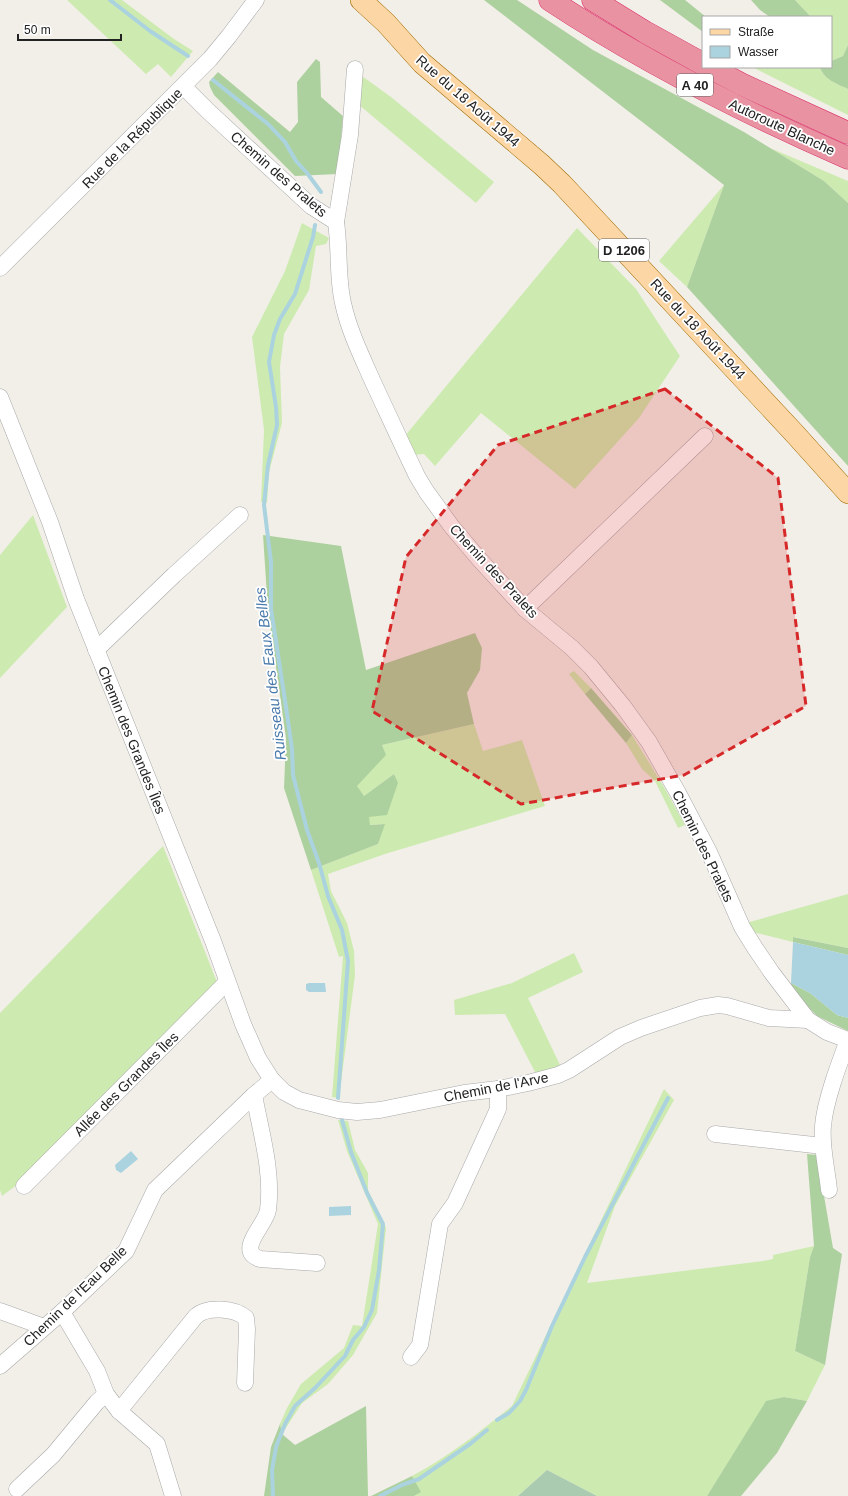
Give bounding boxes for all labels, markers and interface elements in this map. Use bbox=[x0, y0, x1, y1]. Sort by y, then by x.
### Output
scale bar bbox=[18, 16, 121, 42]
legend bbox=[702, 16, 832, 68]
text: 50 m bbox=[24, 23, 51, 37]
text: Straße bbox=[738, 25, 774, 39]
text: Wasser bbox=[738, 45, 778, 59]
street label: Rue du 18 Août 1944 bbox=[413, 52, 523, 150]
road number: A 40 bbox=[677, 74, 713, 96]
street label: Rue de la République bbox=[79, 85, 185, 191]
street label: Autoroute Blanche bbox=[726, 95, 838, 159]
street label: Chemin des Pralets bbox=[228, 128, 330, 220]
road number: D 1206 bbox=[599, 239, 649, 261]
street label: Rue du 18 Août 1944 bbox=[647, 275, 749, 383]
street label: Chemin des Pralets bbox=[446, 521, 542, 621]
water label: Ruisseau des Eaux Belles bbox=[251, 586, 289, 762]
street label: Chemin des Grandes Îles bbox=[95, 664, 169, 816]
street label: Chemin des Pralets bbox=[669, 788, 737, 904]
street label: Allée des Grandes Îles bbox=[71, 1029, 181, 1139]
street label: Chemin de l'Arve bbox=[442, 1069, 550, 1105]
street label: Chemin de l'Eau Belle bbox=[20, 1242, 130, 1349]

